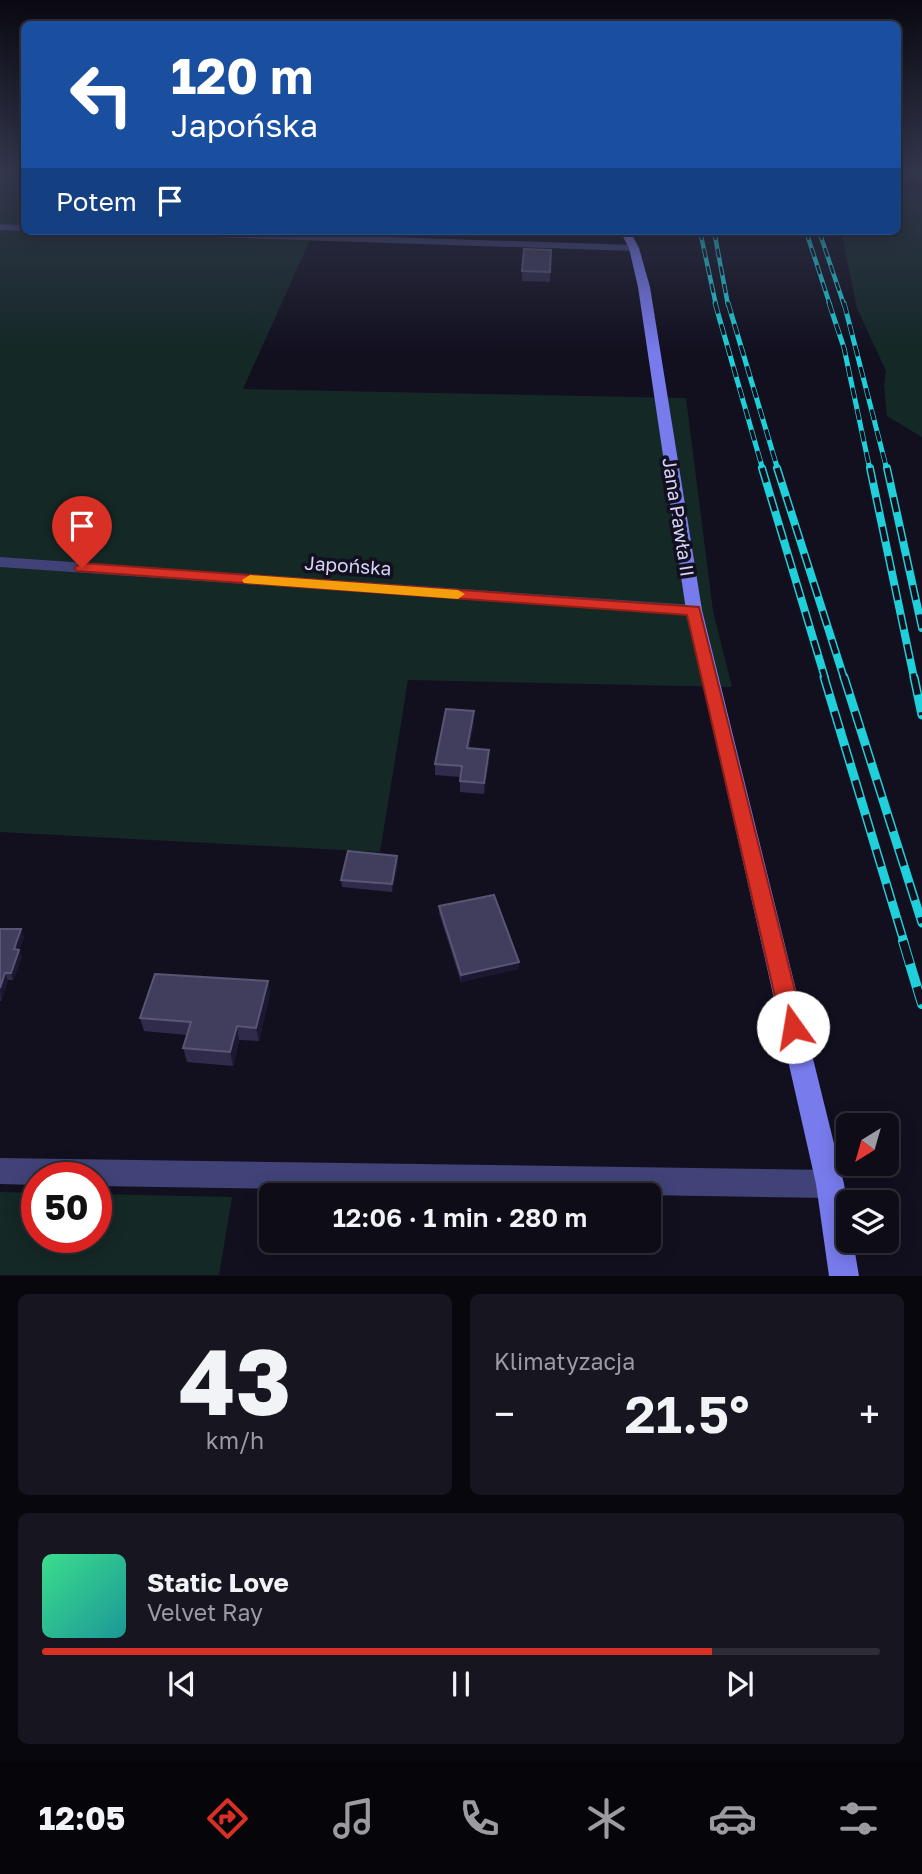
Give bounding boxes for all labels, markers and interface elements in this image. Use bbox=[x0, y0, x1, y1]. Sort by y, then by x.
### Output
text: 120 m bbox=[171, 46, 313, 105]
icon: left bbox=[56, 49, 147, 140]
text: Japońska bbox=[171, 106, 318, 144]
icon: arrive bbox=[151, 182, 189, 220]
text: Potem bbox=[56, 186, 137, 217]
street label: Jana Pawła II bbox=[658, 456, 700, 578]
pin bbox=[52, 496, 112, 568]
icon: arrive bbox=[63, 507, 101, 545]
street label: Japońska bbox=[304, 550, 392, 580]
position arrow bbox=[756, 990, 830, 1064]
north arrow bbox=[836, 1113, 900, 1176]
map controls bbox=[836, 1113, 899, 1253]
speed limit sign: 50 bbox=[21, 1162, 112, 1253]
button: layers bbox=[836, 1190, 899, 1253]
text: 12:06 · 1 min · 280 m bbox=[333, 1202, 587, 1233]
text: 43 bbox=[179, 1326, 291, 1435]
text: Klimatyzacja bbox=[494, 1347, 635, 1375]
text: 21.5° bbox=[625, 1382, 749, 1444]
text: − bbox=[494, 1391, 515, 1436]
text: + bbox=[859, 1391, 880, 1436]
text: km/h bbox=[206, 1426, 264, 1454]
text: Static Love bbox=[147, 1567, 289, 1598]
text: Velvet Ray bbox=[147, 1598, 263, 1626]
icon: previous bbox=[163, 1665, 201, 1703]
icon: pause bbox=[442, 1665, 480, 1703]
icon: next bbox=[721, 1665, 759, 1703]
icon: directions bbox=[203, 1794, 252, 1843]
icon: music bbox=[329, 1794, 378, 1843]
icon: phone bbox=[455, 1794, 504, 1843]
icon: climate bbox=[582, 1794, 631, 1843]
icon: car bbox=[708, 1794, 757, 1843]
icon: filters bbox=[834, 1794, 883, 1843]
text: 12:05 bbox=[39, 1799, 125, 1837]

